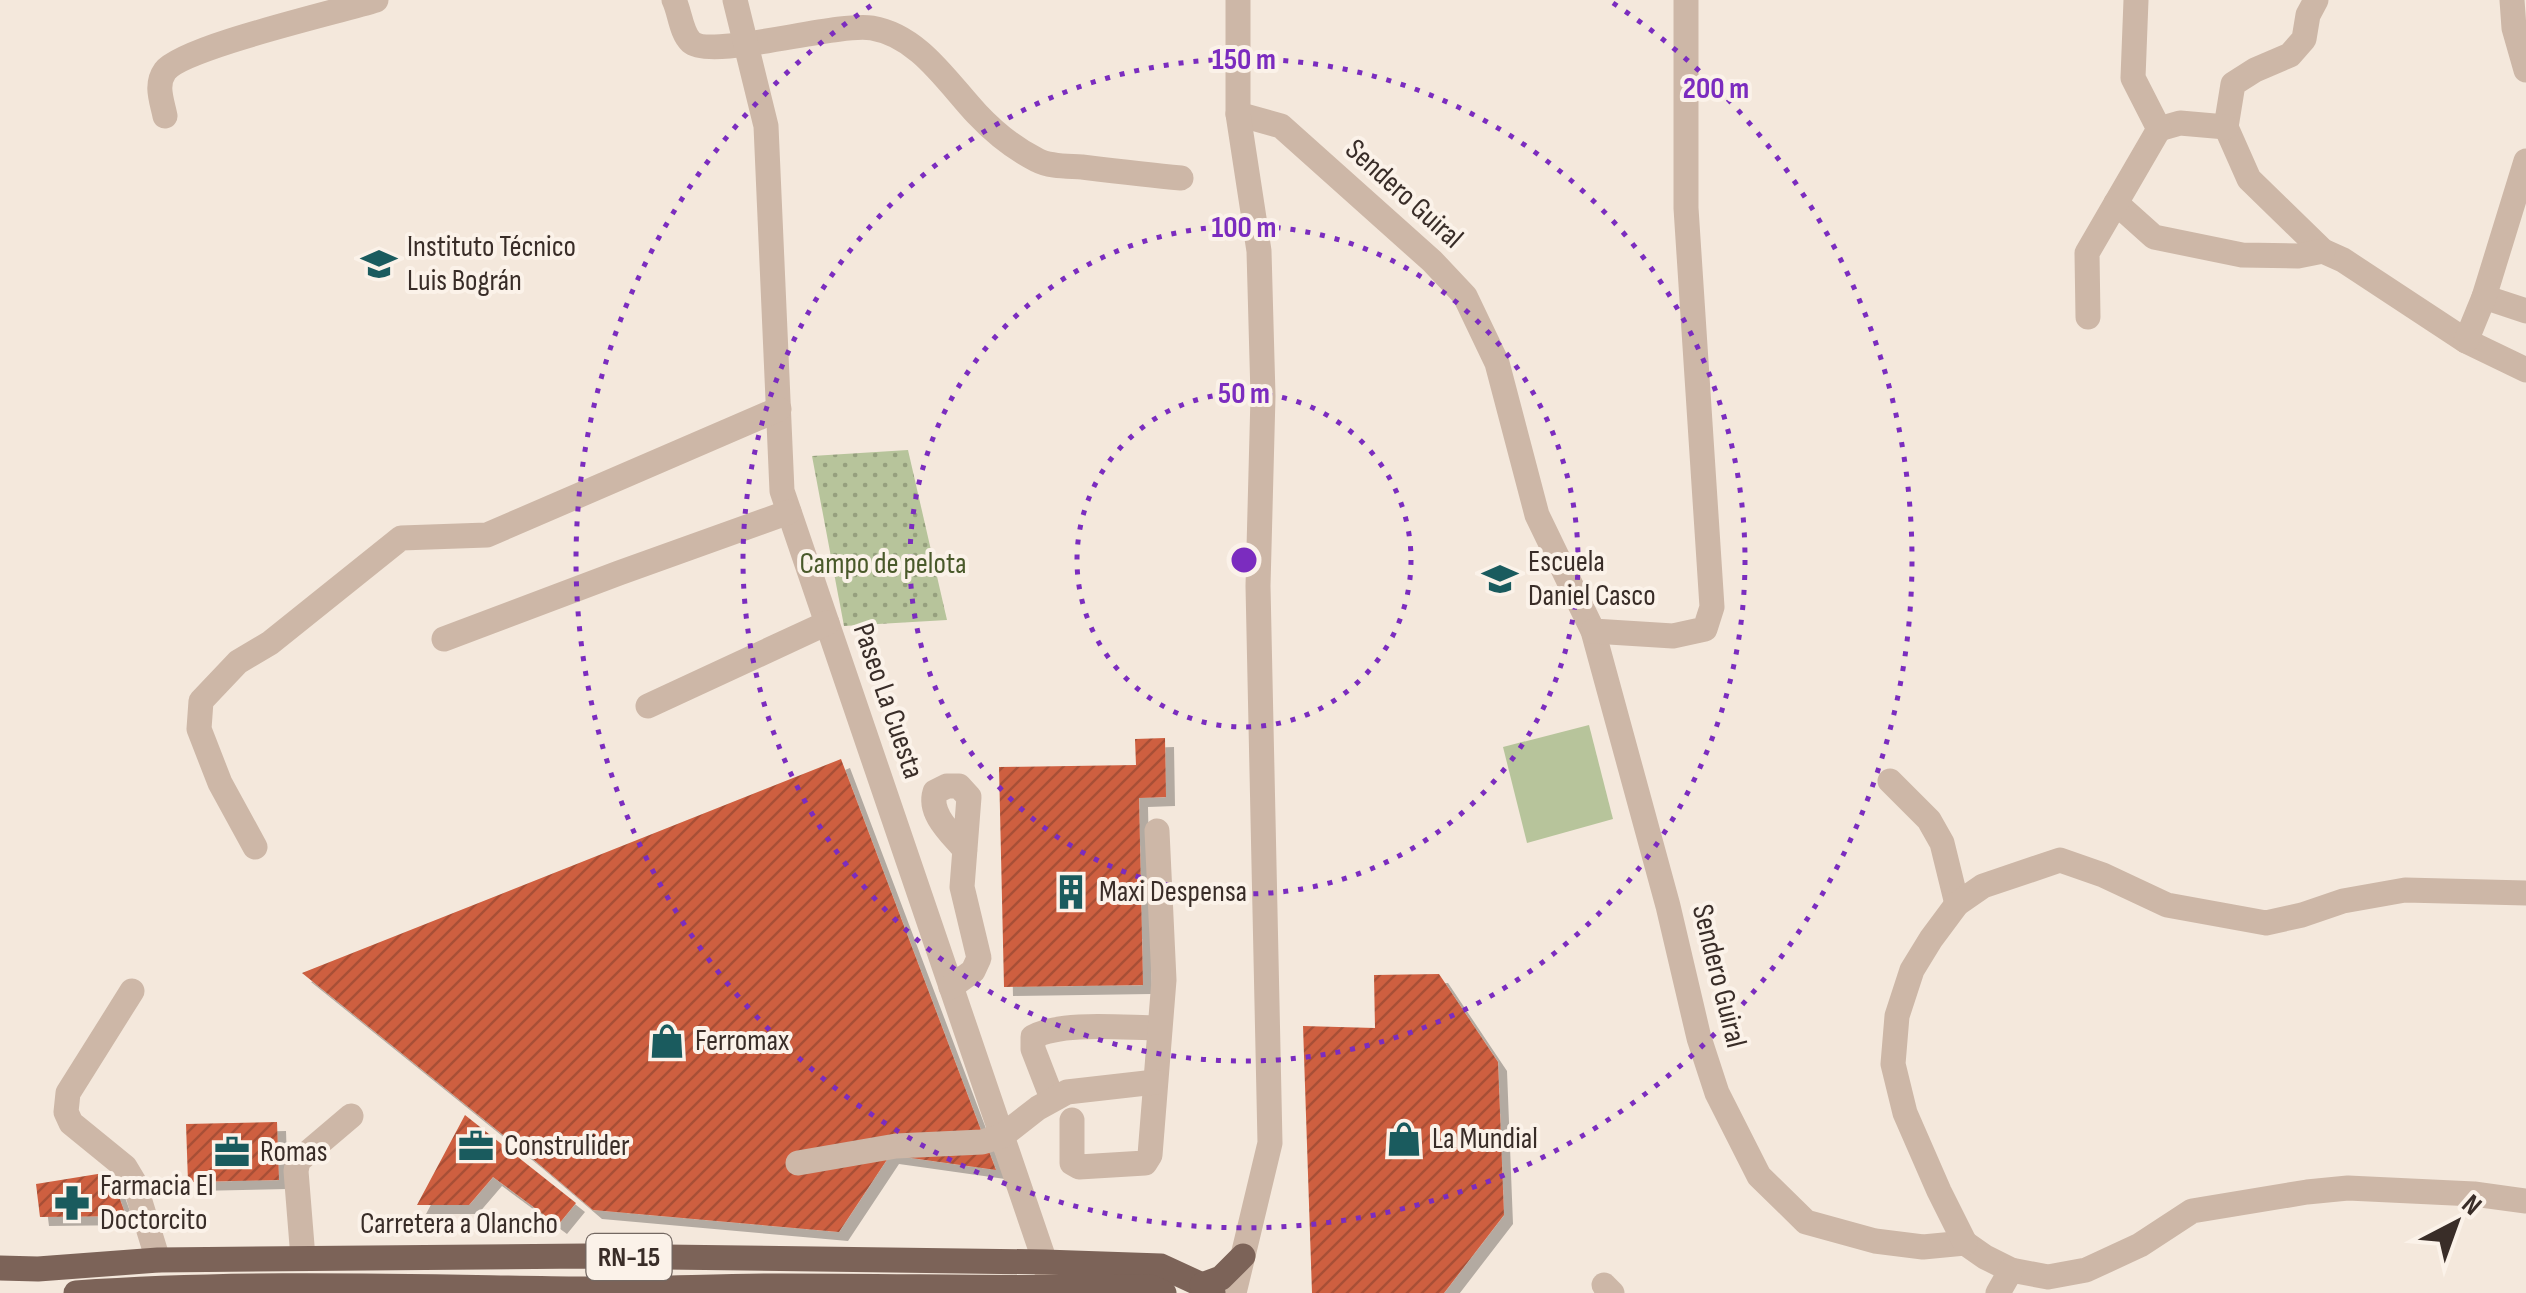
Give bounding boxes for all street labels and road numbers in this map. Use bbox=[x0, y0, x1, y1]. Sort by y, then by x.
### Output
street label: Sendero Guiral bbox=[1338, 132, 1470, 256]
street label: Paseo La Cuesta bbox=[845, 619, 931, 783]
street label: Sendero Guiral bbox=[1684, 901, 1754, 1051]
street label: Carretera a Olancho bbox=[360, 1206, 558, 1242]
road number: RN-15 bbox=[586, 1234, 672, 1280]

